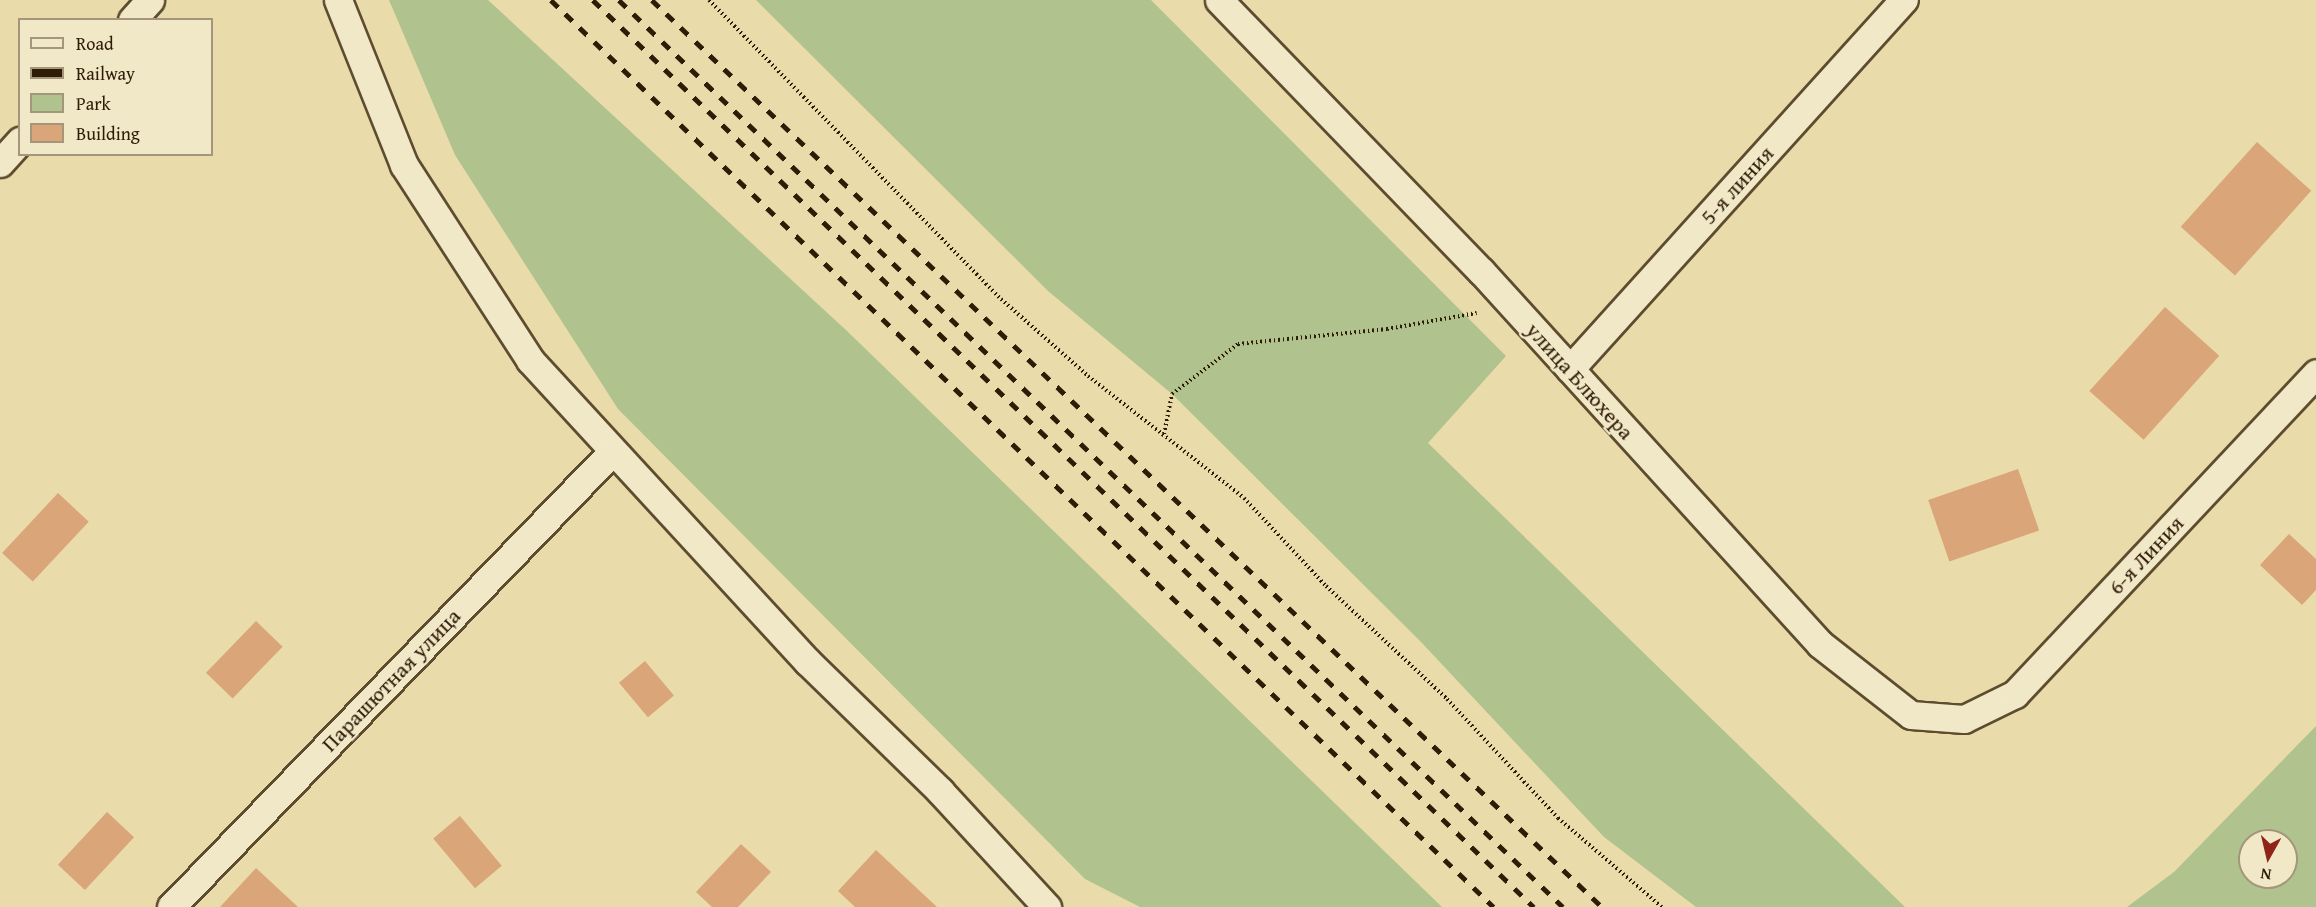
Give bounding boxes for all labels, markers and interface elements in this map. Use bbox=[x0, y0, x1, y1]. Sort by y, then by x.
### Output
legend bbox=[18, 18, 213, 156]
text: Road bbox=[76, 30, 114, 57]
text: Railway bbox=[76, 60, 135, 87]
text: Park bbox=[76, 90, 111, 117]
text: Building bbox=[76, 120, 140, 147]
street label: 5-я линия bbox=[1695, 140, 1779, 230]
street label: улица Блюхера bbox=[1520, 317, 1640, 445]
street label: 6-я Линия bbox=[2103, 510, 2189, 600]
street label: Парашютная улица bbox=[316, 603, 466, 757]
north arrow bbox=[2238, 829, 2298, 889]
text: N bbox=[2259, 862, 2273, 887]

